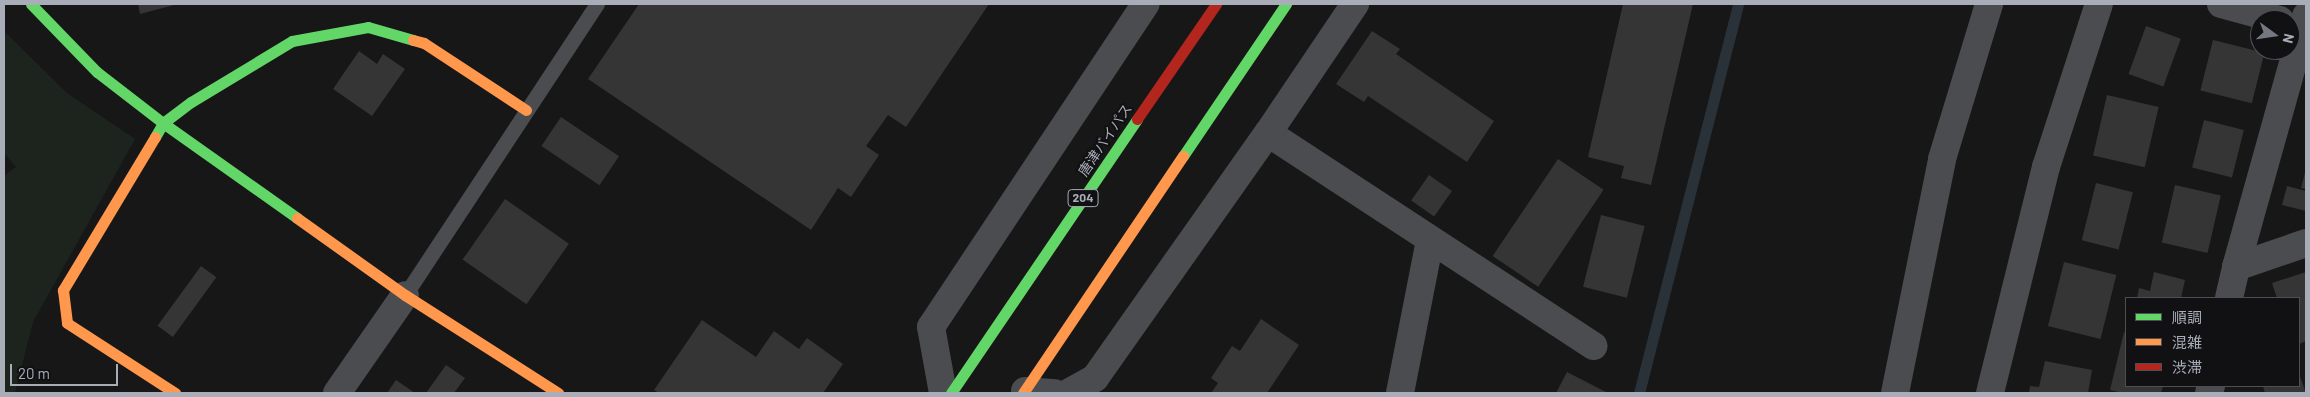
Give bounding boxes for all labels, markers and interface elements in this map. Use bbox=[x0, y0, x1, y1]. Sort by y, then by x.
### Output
north arrow bbox=[2250, 10, 2300, 60]
text: N bbox=[2280, 32, 2298, 45]
street label: 唐津バイパス bbox=[1075, 100, 1135, 180]
road number: 204 bbox=[1067, 188, 1099, 208]
legend bbox=[2125, 297, 2300, 387]
text: 順調 bbox=[2172, 308, 2202, 326]
text: 混雑 bbox=[2172, 333, 2202, 351]
scale bar bbox=[12, 354, 120, 386]
text: 渋滞 bbox=[2172, 358, 2202, 376]
text: 20 m bbox=[18, 364, 50, 382]

